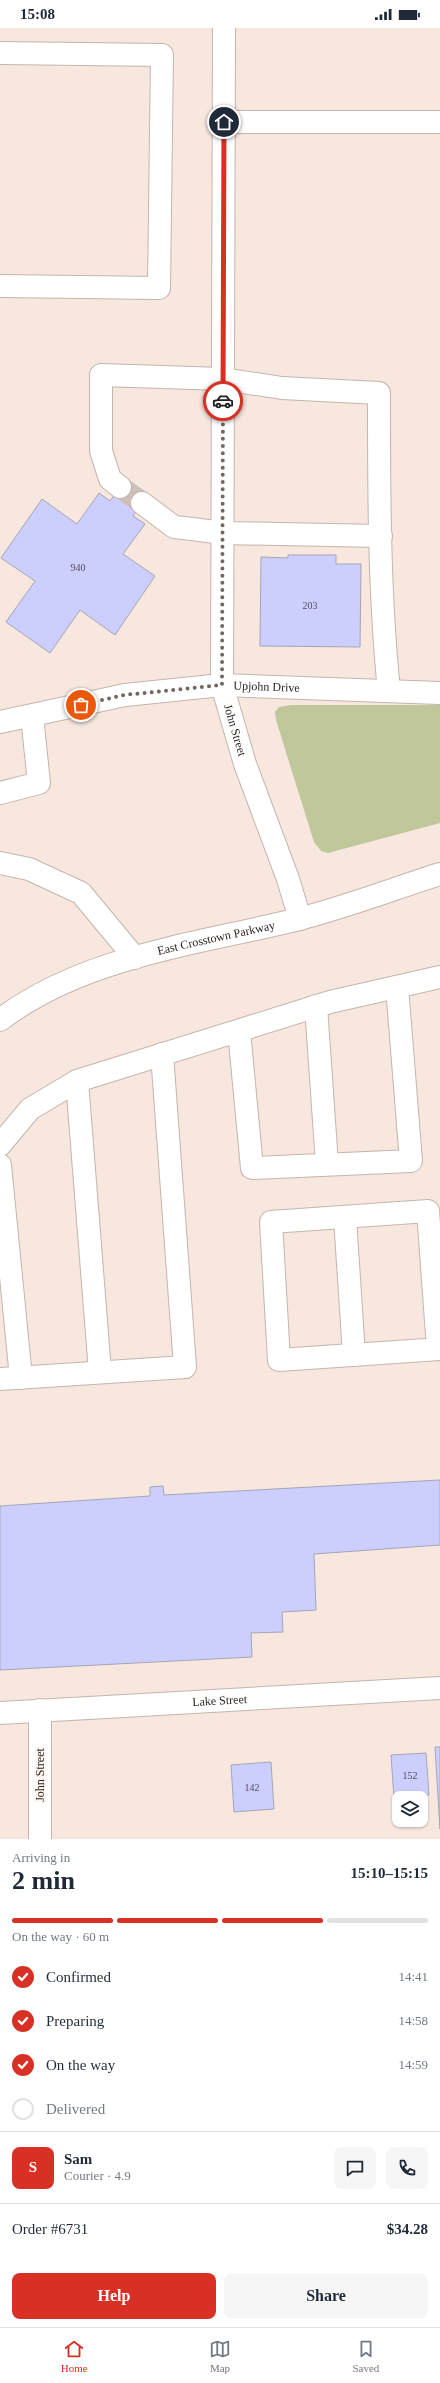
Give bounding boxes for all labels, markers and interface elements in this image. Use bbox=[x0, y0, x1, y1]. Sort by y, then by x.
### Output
text: 15:08 bbox=[20, 6, 55, 22]
pin bbox=[207, 105, 241, 139]
icon: home bbox=[213, 111, 235, 133]
courier bbox=[203, 381, 243, 421]
icon: car bbox=[212, 390, 234, 412]
house number: 940 bbox=[71, 562, 86, 573]
house number: 203 bbox=[303, 600, 318, 611]
street label: Upjohn Drive bbox=[233, 678, 300, 695]
pin bbox=[64, 688, 98, 722]
icon: bag bbox=[70, 694, 92, 716]
street label: John Street bbox=[221, 702, 250, 758]
street label: East Crosstown Parkway bbox=[156, 918, 276, 958]
street label: Lake Street bbox=[192, 1692, 248, 1709]
street label: John Street bbox=[33, 1748, 47, 1802]
house number: 152 bbox=[403, 1770, 418, 1781]
house number: 142 bbox=[245, 1782, 260, 1793]
map controls bbox=[392, 1791, 428, 1827]
button: layers bbox=[392, 1791, 428, 1827]
text: Arriving in bbox=[12, 1850, 70, 1865]
text: 15:10–15:15 bbox=[351, 1865, 428, 1881]
text: 2 min bbox=[12, 1866, 75, 1895]
text: On the way · 60 m bbox=[12, 1929, 109, 1944]
icon: check bbox=[12, 1966, 34, 1988]
text: Confirmed bbox=[46, 1969, 111, 1985]
text: 14:41 bbox=[398, 1969, 428, 1984]
icon: check bbox=[12, 2010, 34, 2032]
text: Preparing bbox=[46, 2013, 104, 2029]
text: 14:58 bbox=[398, 2013, 428, 2028]
icon: check bbox=[12, 2054, 34, 2076]
text: On the way bbox=[46, 2057, 115, 2073]
text: 14:59 bbox=[398, 2057, 428, 2072]
text: Delivered bbox=[46, 2101, 105, 2117]
button: chat bbox=[334, 2147, 376, 2189]
button: phone bbox=[386, 2147, 428, 2189]
text: Sam bbox=[64, 2151, 92, 2167]
text: S bbox=[29, 2159, 37, 2175]
text: Courier · 4.9 bbox=[64, 2168, 131, 2183]
text: Order #6731 bbox=[12, 2221, 88, 2237]
text: $34.28 bbox=[387, 2221, 428, 2237]
button: Help bbox=[12, 2273, 216, 2319]
button: Share bbox=[224, 2273, 428, 2319]
tab: Home bbox=[61, 2338, 88, 2374]
tab: Map bbox=[209, 2338, 231, 2374]
tab: Saved bbox=[352, 2338, 379, 2374]

